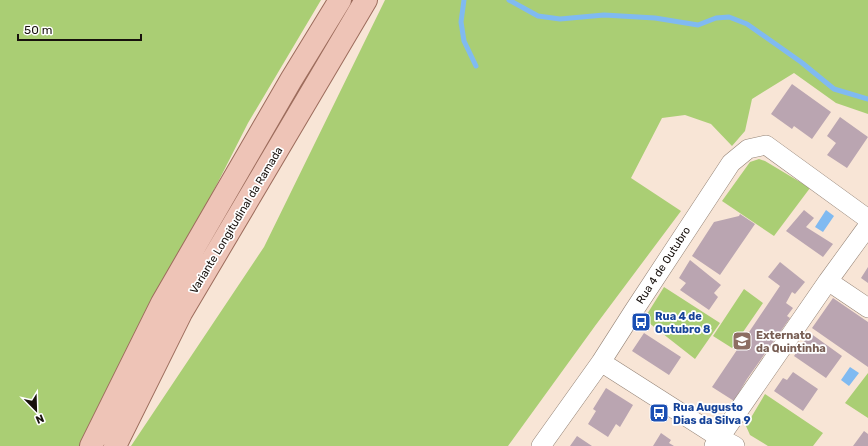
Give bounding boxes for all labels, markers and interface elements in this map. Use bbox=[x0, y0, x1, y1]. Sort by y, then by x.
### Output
scale bar bbox=[18, 16, 141, 42]
text: 50 m bbox=[24, 23, 52, 37]
street label: Variante Longitudinal da Ramada bbox=[187, 145, 285, 296]
street label: Rua 4 de Outubro bbox=[634, 224, 693, 306]
place label: Rua 4 de Outubro 8 bbox=[655, 310, 710, 336]
bus stop icon: Rua 4 de Outubro 8 bbox=[630, 311, 652, 333]
place label: Externato da Quintinha bbox=[756, 329, 826, 355]
school or university icon: Externato da Quintinha bbox=[731, 330, 753, 352]
north arrow bbox=[16, 390, 56, 430]
place label: Rua Augusto Dias da Silva 9 bbox=[673, 401, 750, 427]
bus stop icon: Rua Augusto Dias da Silva 9 bbox=[648, 402, 670, 424]
text: N bbox=[33, 411, 46, 426]

